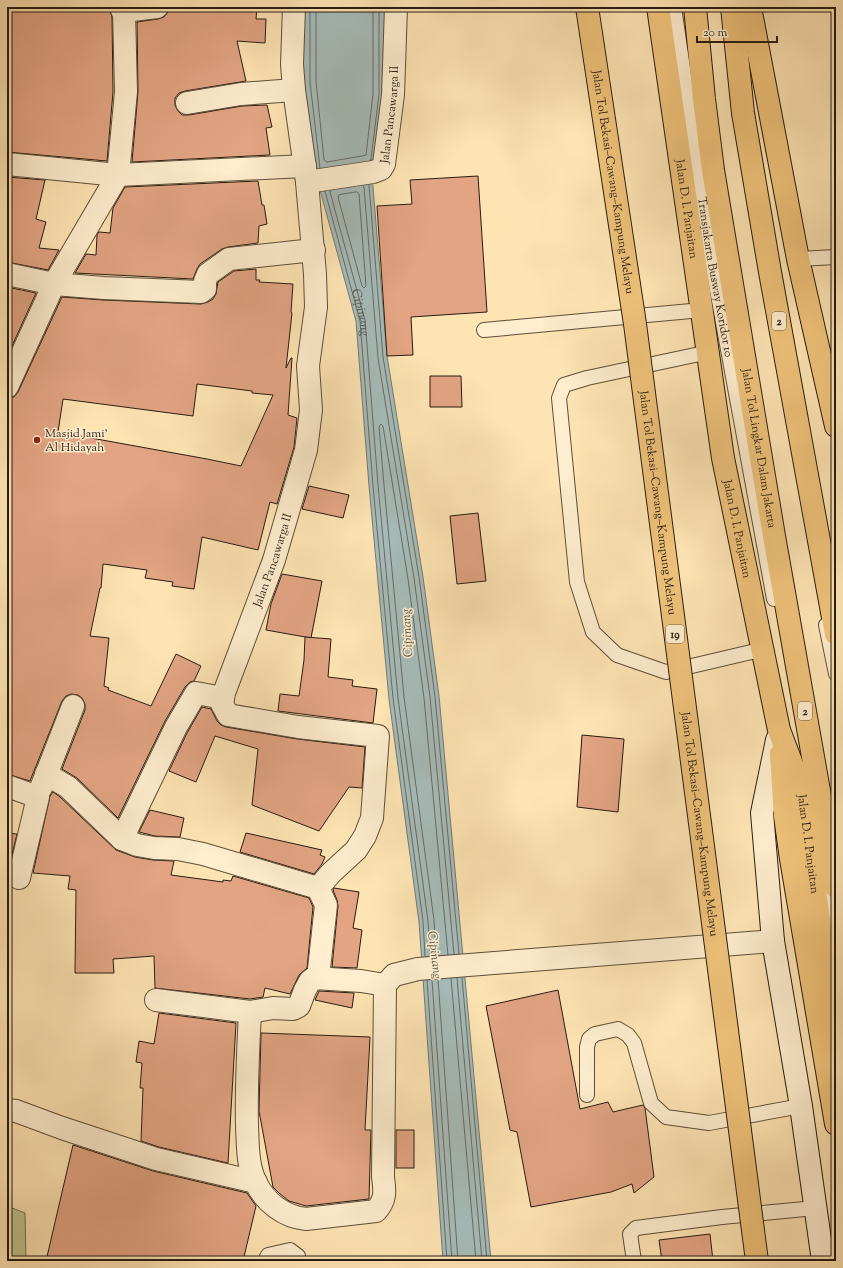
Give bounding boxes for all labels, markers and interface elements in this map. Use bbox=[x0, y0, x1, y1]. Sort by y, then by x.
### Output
scale bar bbox=[697, 18, 777, 44]
text: 20 m bbox=[703, 24, 728, 42]
street label: Jalan Pancawarga II bbox=[376, 65, 404, 166]
street label: Jalan Tol Bekasi–Cawang–Kampung Melayu bbox=[587, 68, 638, 295]
street label: Jalan D. I. Panjaitan bbox=[670, 157, 702, 260]
street label: Transjakarta Busway Koridor 10 bbox=[692, 196, 737, 359]
water label: Cipinang bbox=[346, 287, 373, 337]
road number: 2 bbox=[772, 312, 786, 330]
street label: Jalan Tol Lingkar Dalam Jakarta bbox=[736, 366, 781, 530]
street label: Jalan Tol Bekasi–Cawang–Kampung Melayu bbox=[634, 389, 681, 616]
place label: Masjid Jami' Al Hidayah bbox=[45, 425, 108, 457]
marker: Masjid Jami' Al Hidayah bbox=[32, 435, 42, 445]
street label: Jalan D. I. Panjaitan bbox=[718, 477, 756, 580]
street label: Jalan Pancawarga II bbox=[249, 511, 297, 611]
water label: Cipinang bbox=[398, 608, 418, 658]
road number: 19 bbox=[666, 625, 684, 643]
road number: 2 bbox=[798, 702, 812, 720]
street label: Jalan Tol Bekasi–Cawang–Kampung Melayu bbox=[675, 710, 723, 938]
street label: Jalan D. I. Panjaitan bbox=[792, 792, 823, 895]
water label: Cipinang bbox=[422, 930, 446, 981]

